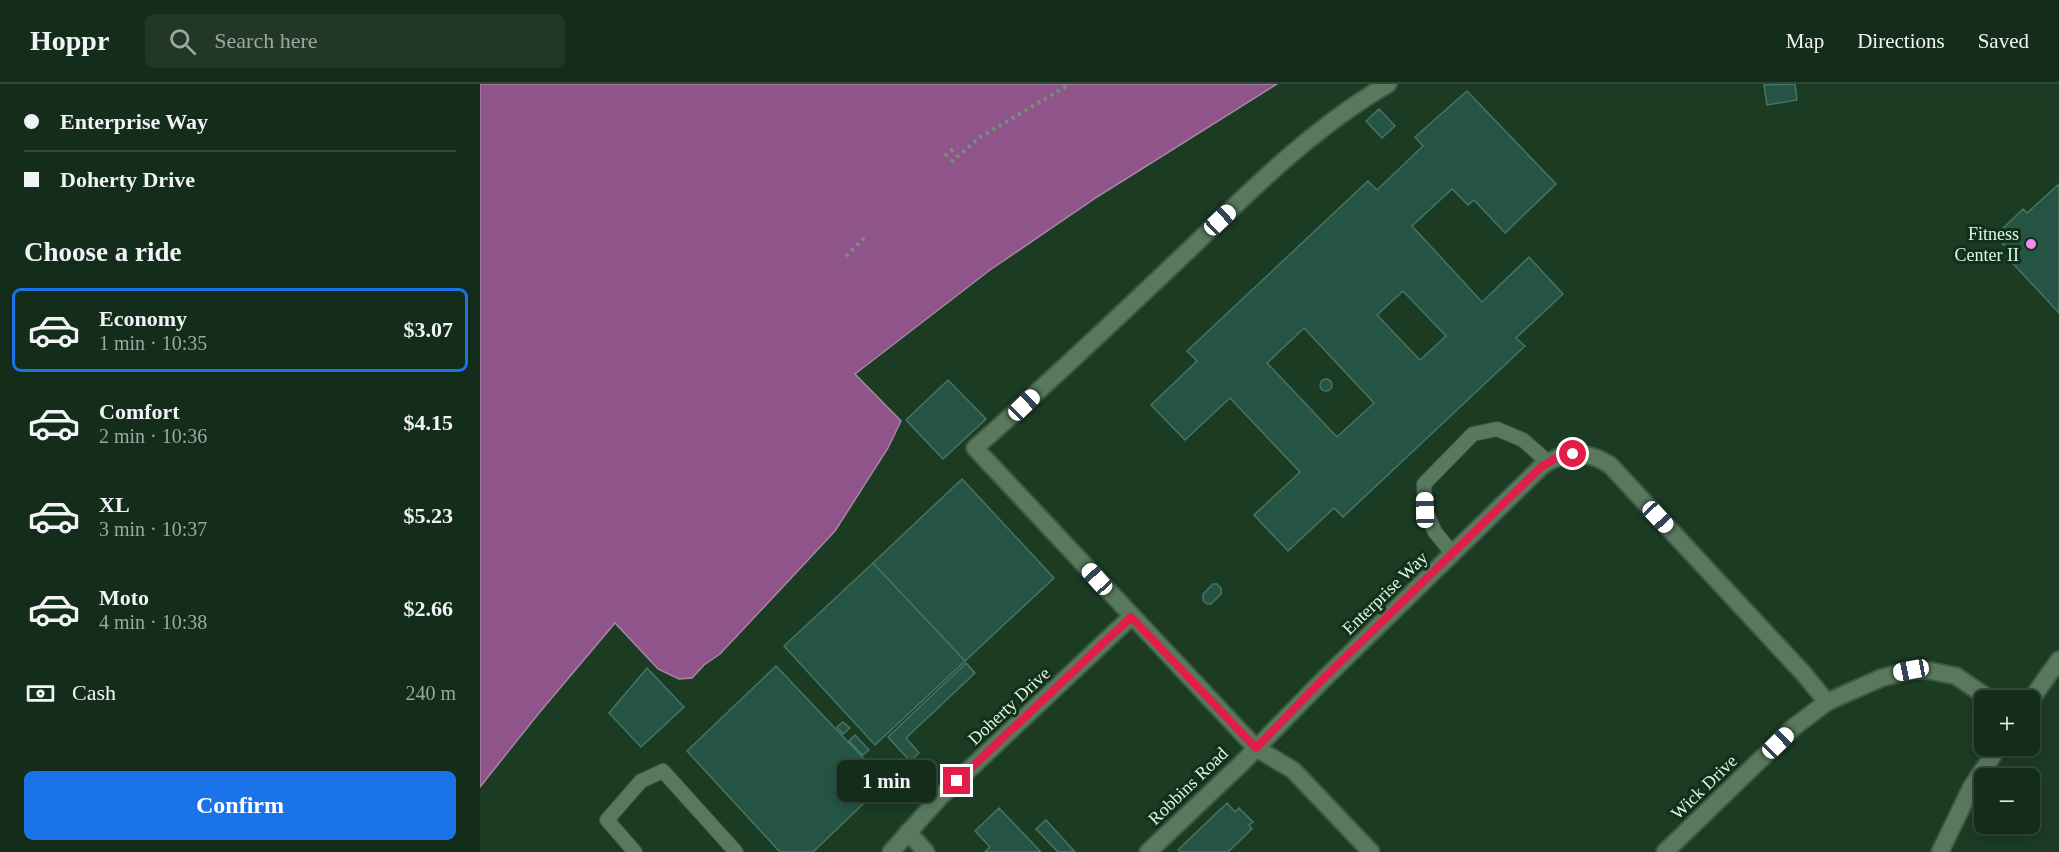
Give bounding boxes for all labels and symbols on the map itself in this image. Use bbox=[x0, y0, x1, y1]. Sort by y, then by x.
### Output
car bbox=[1201, 201, 1239, 239]
place label: Fitness Center II bbox=[1955, 224, 2019, 265]
marker: Fitness Center II bbox=[2024, 237, 2038, 251]
car bbox=[1005, 386, 1043, 424]
route start bbox=[1559, 440, 1586, 467]
car bbox=[1416, 492, 1434, 528]
car bbox=[1639, 498, 1677, 536]
street label: Enterprise Way bbox=[1338, 547, 1432, 639]
car bbox=[1078, 560, 1116, 598]
car bbox=[1892, 658, 1930, 682]
street label: Doherty Drive bbox=[964, 663, 1054, 749]
car bbox=[1759, 724, 1797, 762]
street label: Robbins Road bbox=[1144, 743, 1232, 829]
street label: Wick Drive bbox=[1667, 751, 1741, 823]
callout: 1 min bbox=[837, 760, 936, 802]
route end bbox=[943, 767, 970, 794]

